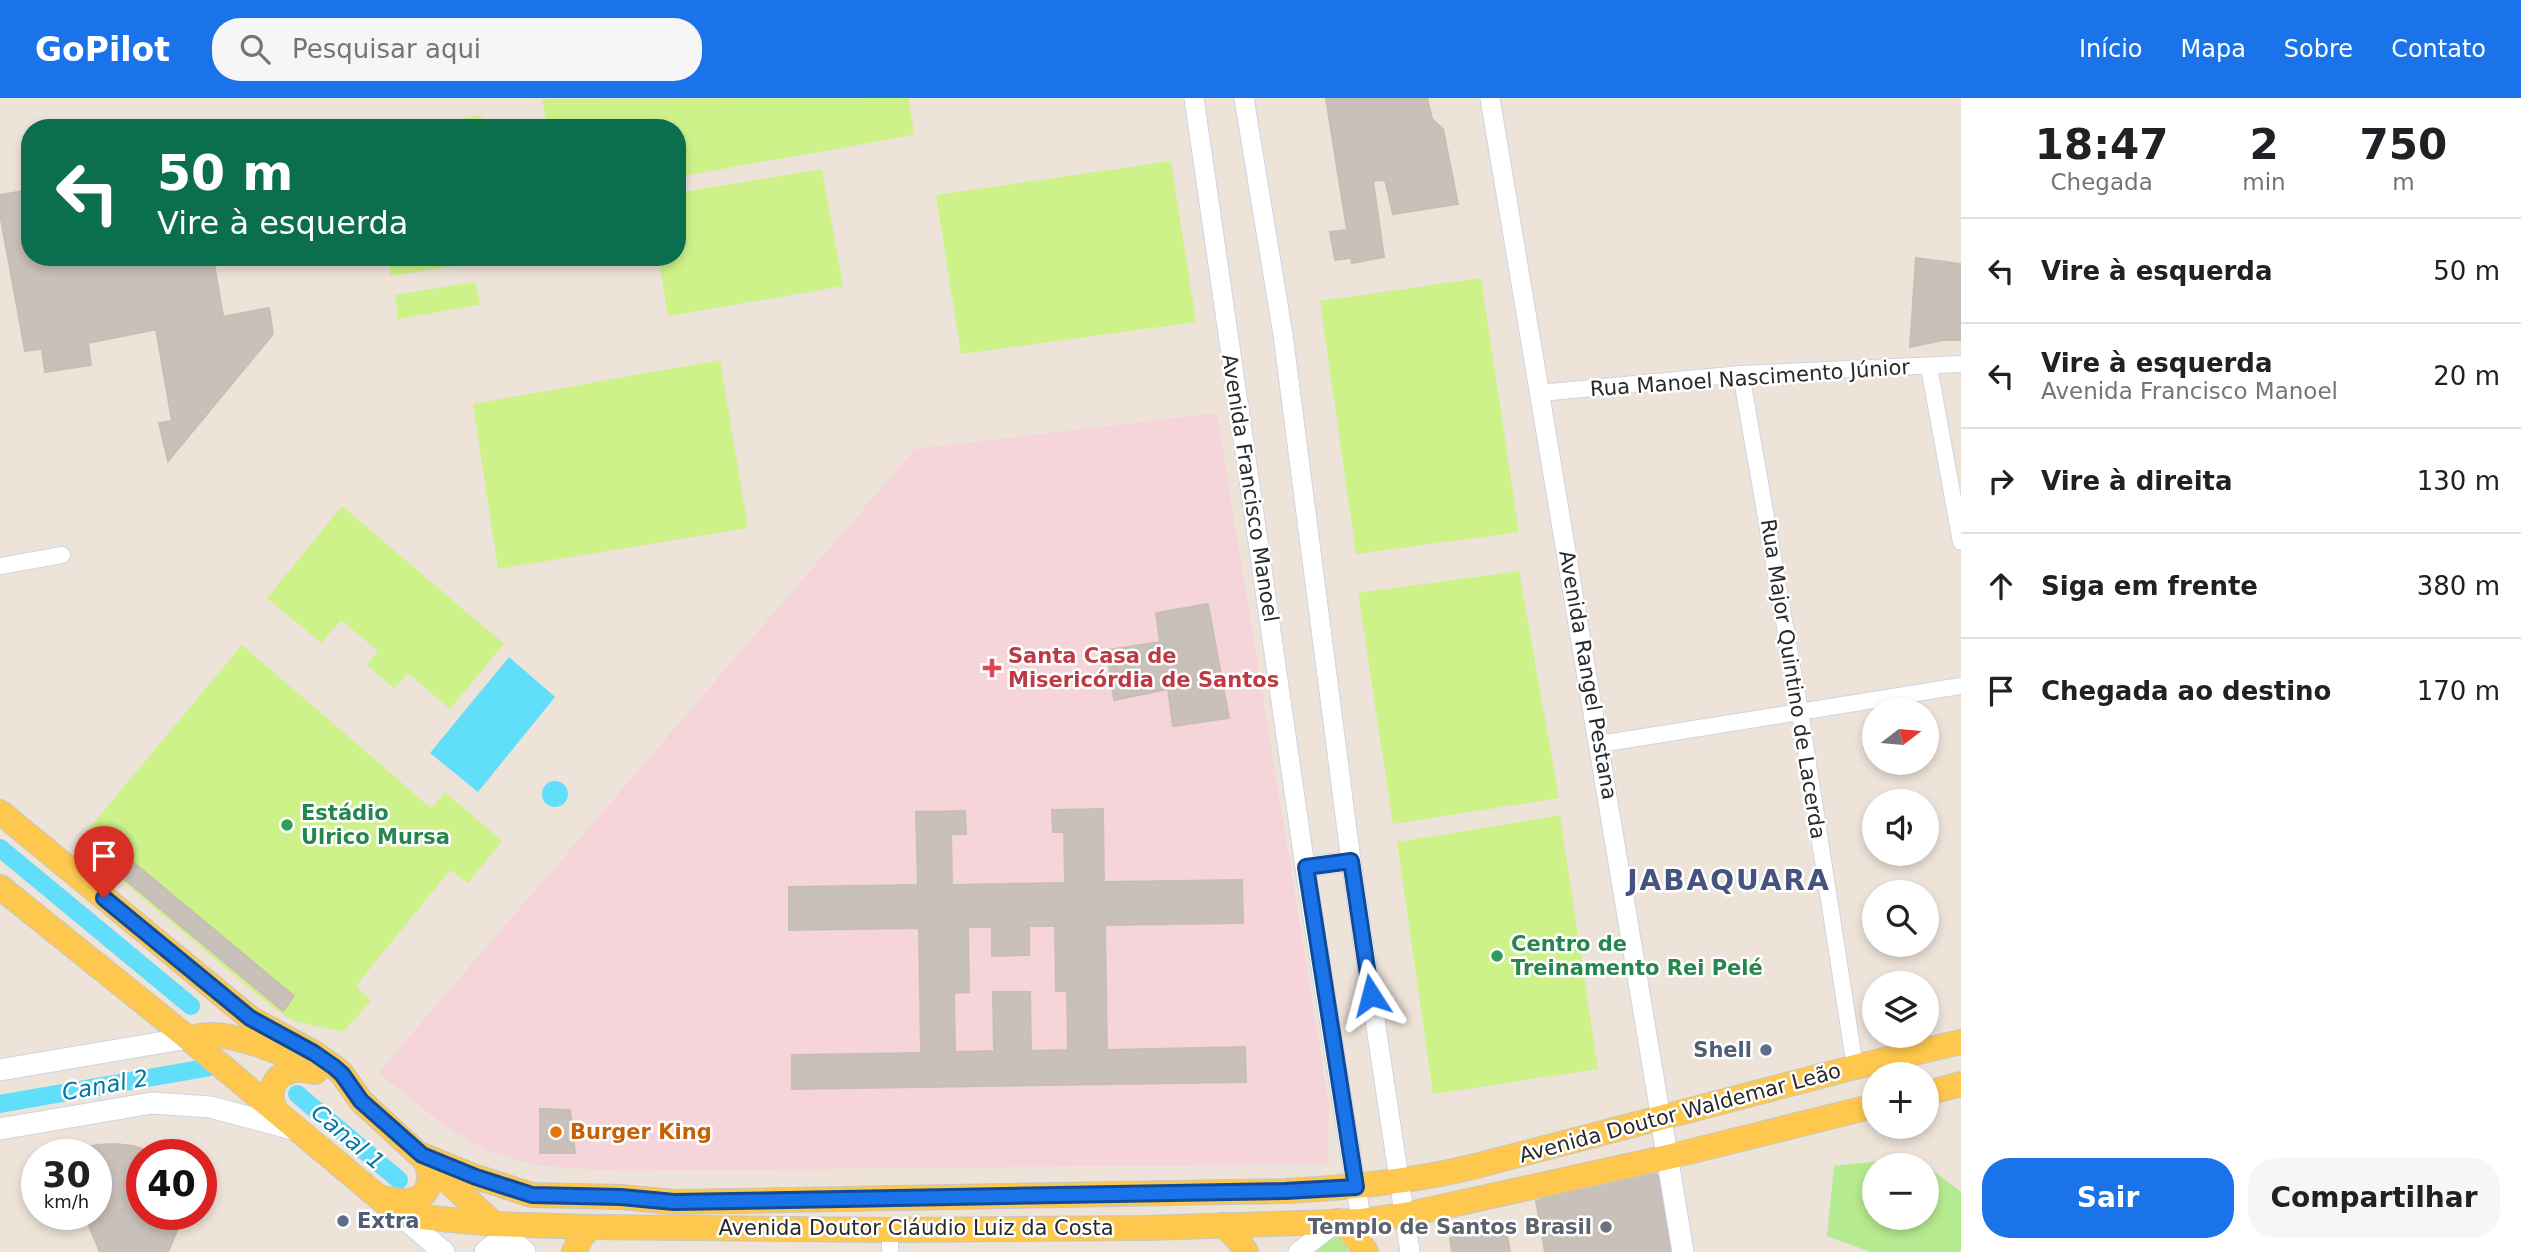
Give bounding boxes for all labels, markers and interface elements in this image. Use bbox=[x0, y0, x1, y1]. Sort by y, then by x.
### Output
search box bbox=[212, 18, 702, 81]
text: GoPilot bbox=[35, 30, 170, 69]
icon: search bbox=[236, 30, 274, 68]
text: Pesquisar aqui bbox=[292, 34, 481, 64]
text: Início bbox=[2079, 35, 2143, 63]
text: Mapa bbox=[2181, 35, 2246, 63]
text: Sobre bbox=[2284, 35, 2353, 63]
text: Contato bbox=[2391, 35, 2486, 63]
text: 18:47 bbox=[2035, 120, 2169, 169]
text: 2 bbox=[2249, 120, 2279, 169]
text: 750 bbox=[2360, 120, 2447, 169]
text: 50 m bbox=[157, 145, 293, 202]
icon: left bbox=[42, 147, 133, 238]
text: Chegada bbox=[2051, 169, 2153, 195]
text: min bbox=[2242, 169, 2286, 195]
text: m bbox=[2392, 169, 2415, 195]
text: Vire à esquerda bbox=[157, 204, 408, 242]
icon: left bbox=[1982, 252, 2020, 290]
text: Vire à esquerda bbox=[2041, 256, 2273, 286]
text: 50 m bbox=[2433, 256, 2500, 286]
text: Vire à esquerda bbox=[2041, 348, 2273, 378]
street label: Avenida Francisco Manoel bbox=[1217, 352, 1283, 624]
street label: Rua Manoel Nascimento Júnior bbox=[1589, 355, 1911, 401]
icon: left bbox=[1982, 357, 2020, 395]
text: 20 m bbox=[2433, 361, 2500, 391]
text: Avenida Francisco Manoel bbox=[2041, 378, 2338, 404]
icon: right bbox=[1982, 462, 2020, 500]
text: Vire à direita bbox=[2041, 466, 2233, 496]
text: 130 m bbox=[2417, 466, 2500, 496]
street label: Rua Major Quintino de Lacerda bbox=[1756, 517, 1830, 841]
street label: Avenida Rangel Pestana bbox=[1554, 549, 1622, 801]
icon: ahead bbox=[1982, 567, 2020, 605]
text: Siga em frente bbox=[2041, 571, 2258, 601]
text: 380 m bbox=[2417, 571, 2500, 601]
place label: Santa Casa de Misericórdia de Santos bbox=[1008, 644, 1279, 692]
marker: Santa Casa de Misericórdia de Santos bbox=[982, 658, 1002, 678]
icon: arrive bbox=[1982, 672, 2020, 710]
text: Chegada ao destino bbox=[2041, 676, 2331, 706]
text: 170 m bbox=[2417, 676, 2500, 706]
north arrow bbox=[1862, 698, 1939, 775]
map controls bbox=[1862, 698, 1939, 1230]
button: sound bbox=[1862, 789, 1939, 866]
place label: Estádio Ulrico Mursa bbox=[301, 801, 450, 849]
marker: Estádio Ulrico Mursa bbox=[279, 817, 295, 833]
pin bbox=[74, 826, 134, 898]
icon: arrive bbox=[85, 837, 123, 875]
district label: JABAQUARA bbox=[1625, 864, 1831, 897]
button: search bbox=[1862, 880, 1939, 957]
place label: Centro de Treinamento Rei Pelé bbox=[1511, 932, 1763, 980]
marker: Centro de Treinamento Rei Pelé bbox=[1489, 948, 1505, 964]
position arrow bbox=[1334, 958, 1408, 1032]
button: layers bbox=[1862, 971, 1939, 1048]
place label: Shell bbox=[1693, 1038, 1752, 1062]
marker: Shell bbox=[1758, 1042, 1774, 1058]
street label: Avenida Doutor Waldemar Leão bbox=[1516, 1058, 1844, 1168]
button: + bbox=[1862, 1062, 1939, 1139]
water label: Canal 2 bbox=[60, 1065, 150, 1105]
water label: Canal 1 bbox=[306, 1099, 390, 1175]
place label: Burger King bbox=[570, 1120, 712, 1144]
marker: Burger King bbox=[548, 1124, 564, 1140]
speed limit sign: 40 bbox=[126, 1139, 217, 1230]
button: − bbox=[1862, 1153, 1939, 1230]
text: 30 bbox=[42, 1155, 91, 1195]
button: Sair bbox=[1982, 1158, 2234, 1238]
button: Compartilhar bbox=[2248, 1158, 2500, 1238]
text: km/h bbox=[44, 1191, 89, 1212]
place label: Extra bbox=[357, 1209, 419, 1233]
marker: Extra bbox=[335, 1213, 351, 1229]
place label: Templo de Santos Brasil bbox=[1308, 1215, 1592, 1239]
street label: Avenida Doutor Cláudio Luiz da Costa bbox=[718, 1216, 1114, 1240]
marker: Templo de Santos Brasil bbox=[1598, 1219, 1614, 1235]

